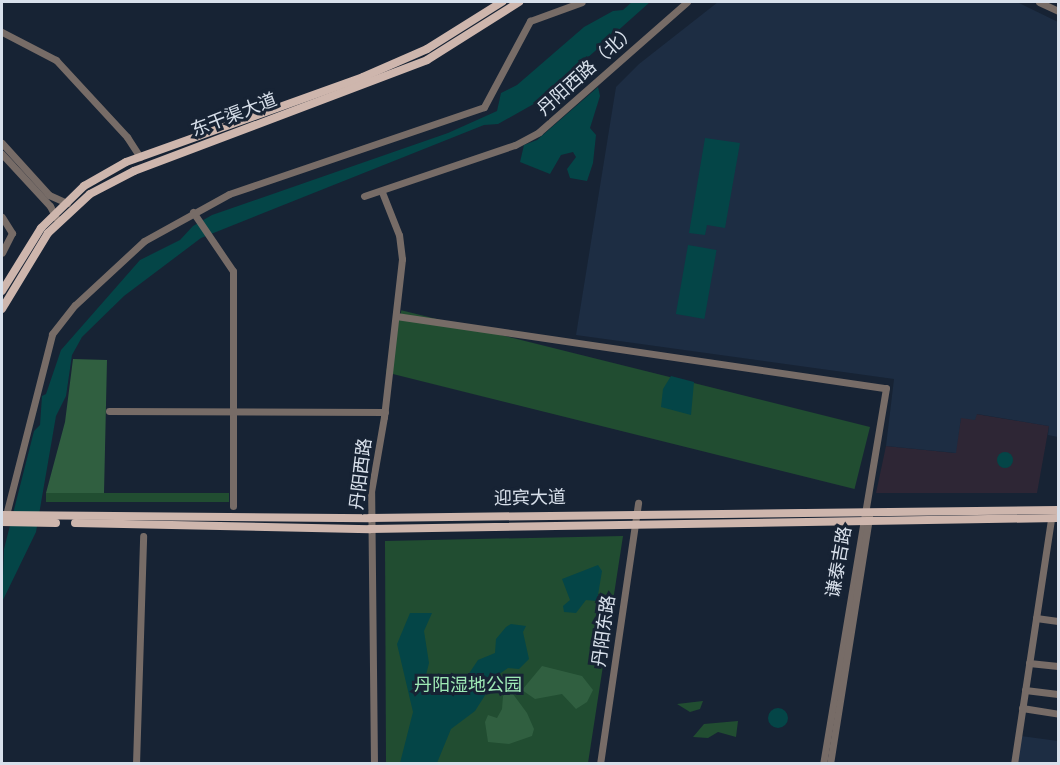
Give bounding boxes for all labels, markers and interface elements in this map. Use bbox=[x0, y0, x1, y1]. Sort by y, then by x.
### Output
street label: 丹阳西路（北） bbox=[533, 20, 641, 120]
street label: 东干渠大道 bbox=[188, 89, 280, 141]
street label: 丹阳西路 bbox=[346, 437, 376, 511]
street label: 迎宾大道 bbox=[494, 487, 566, 509]
street label: 谦泰吉路 bbox=[822, 525, 856, 599]
street label: 丹阳东路 bbox=[588, 594, 620, 668]
park label: 丹阳湿地公园 bbox=[414, 674, 522, 696]

